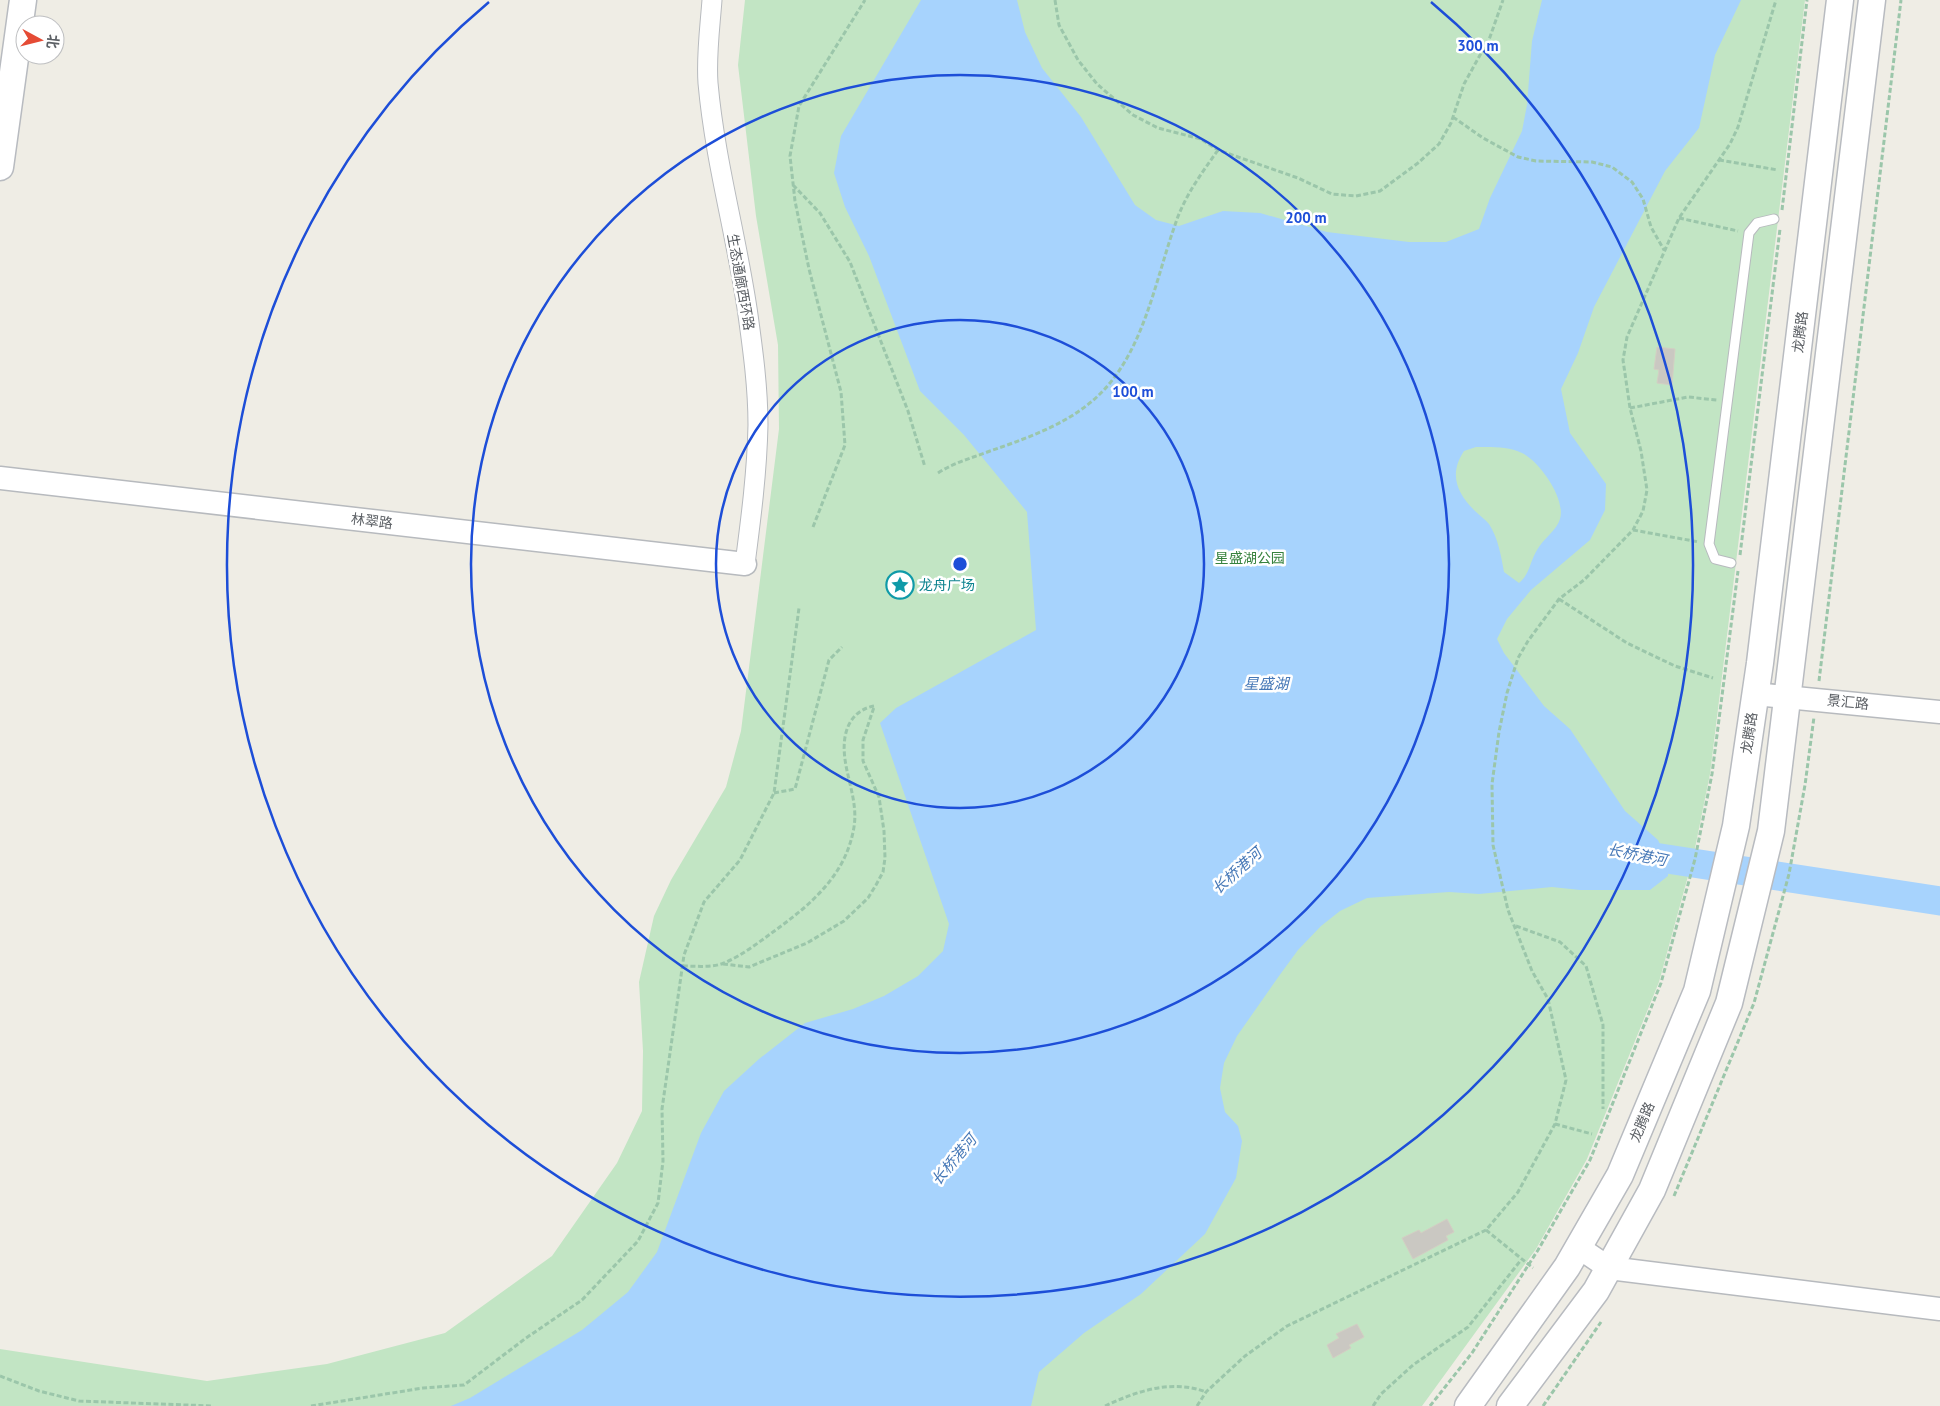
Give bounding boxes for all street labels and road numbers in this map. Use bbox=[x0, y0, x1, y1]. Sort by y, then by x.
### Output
street label: 生态通廊西环路 bbox=[724, 232, 758, 332]
street label: 龙腾路 bbox=[1789, 310, 1811, 354]
street label: 林翠路 bbox=[350, 510, 394, 532]
street label: 景汇路 bbox=[1826, 691, 1870, 713]
street label: 龙腾路 bbox=[1737, 711, 1761, 755]
street label: 龙腾路 bbox=[1626, 1099, 1658, 1145]

